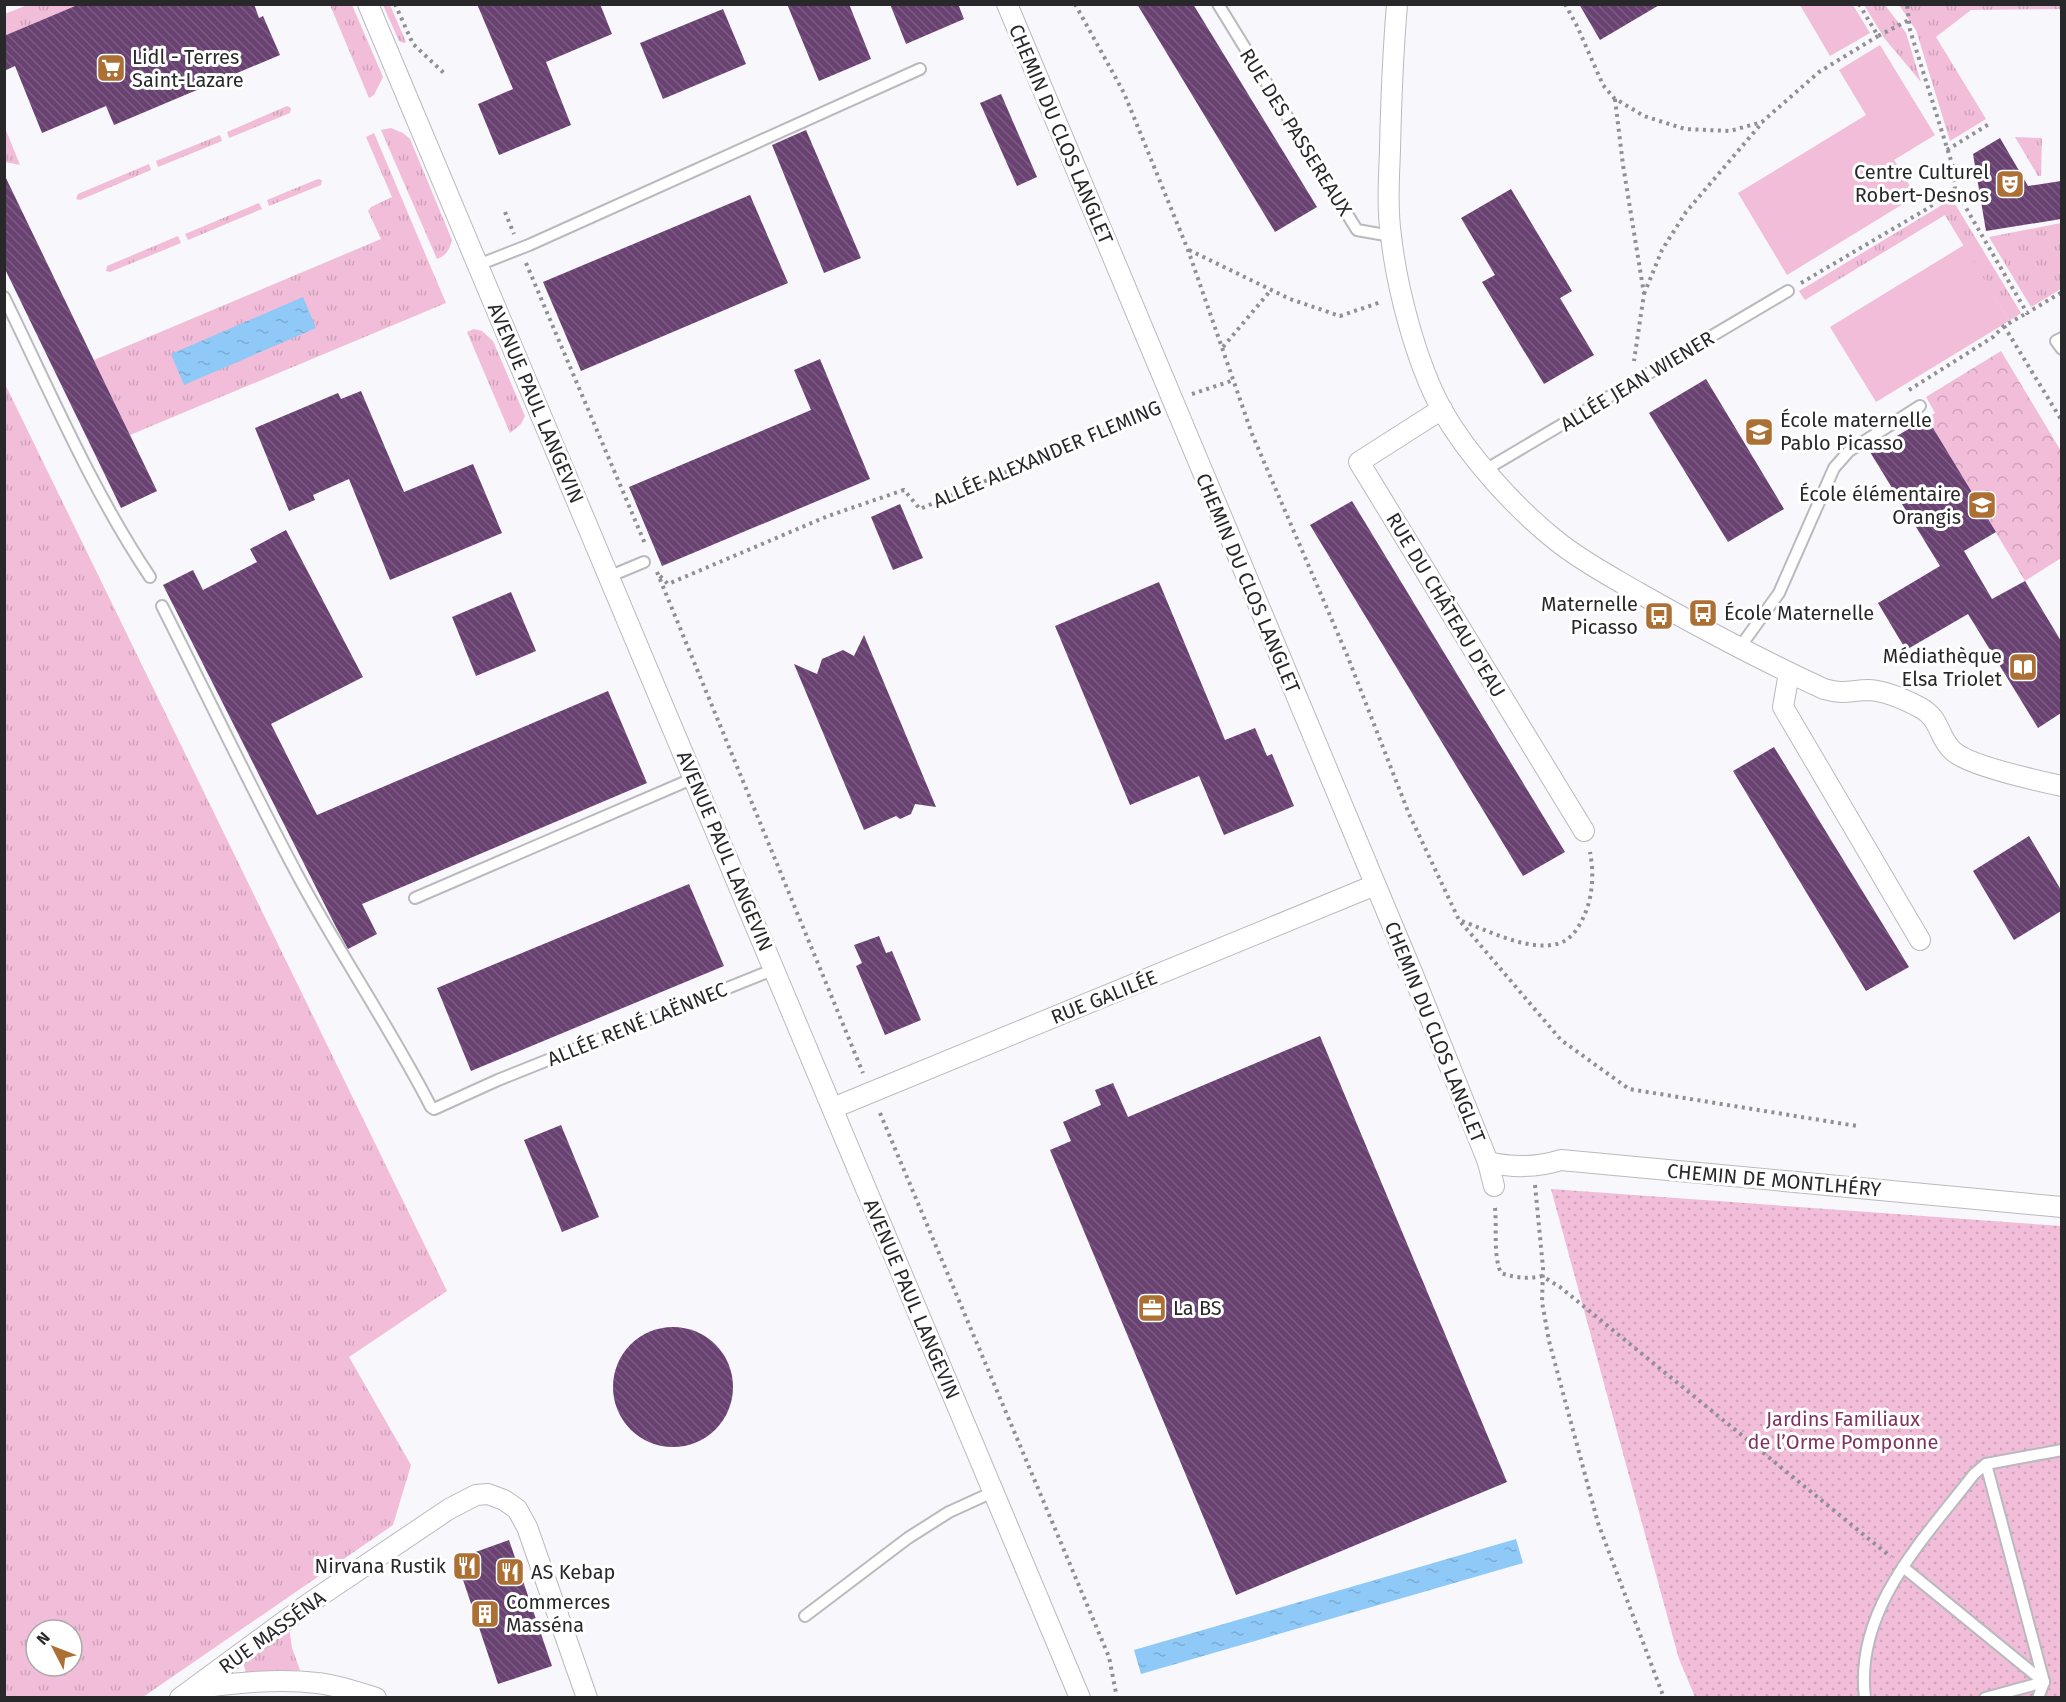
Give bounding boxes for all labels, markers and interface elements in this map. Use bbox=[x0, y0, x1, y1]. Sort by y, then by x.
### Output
street label: CHEMIN DU CLOS LANGLET bbox=[1004, 21, 1118, 248]
street label: RUE DES PASSEREAUX bbox=[1235, 44, 1357, 220]
place label: Lidl - Terres Saint-Lazare bbox=[132, 45, 244, 92]
supermarket icon: Lidl - Terres Saint-Lazare bbox=[95, 52, 127, 84]
place label: Centre Culturel Robert-Desnos bbox=[1854, 160, 1989, 207]
theatre icon: Centre Culturel Robert-Desnos bbox=[1994, 168, 2026, 200]
street label: AVENUE PAUL LANGEVIN bbox=[483, 299, 589, 507]
street label: ALLÉE JEAN WIENER bbox=[1556, 326, 1718, 436]
street label: ALLÉE ALEXANDER FLEMING bbox=[929, 395, 1165, 513]
place label: École maternelle Pablo Picasso bbox=[1780, 408, 1932, 455]
school or university icon: École maternelle Pablo Picasso bbox=[1743, 416, 1775, 448]
street label: CHEMIN DU CLOS LANGLET bbox=[1191, 470, 1305, 697]
place label: École élémentaire Orangis bbox=[1799, 482, 1961, 529]
school or university icon: École élémentaire Orangis bbox=[1966, 489, 1998, 521]
street label: RUE DU CHÂTEAU D'EAU bbox=[1381, 508, 1511, 702]
place label: Maternelle Picasso bbox=[1541, 592, 1638, 639]
bus stop icon: École Maternelle bbox=[1687, 597, 1719, 629]
bus stop icon: Maternelle Picasso bbox=[1643, 600, 1675, 632]
place label: École Maternelle bbox=[1724, 601, 1874, 625]
place label: Médiathèque Elsa Triolet bbox=[1883, 644, 2003, 691]
library icon: Médiathèque Elsa Triolet bbox=[2007, 651, 2039, 683]
street label: AVENUE PAUL LANGEVIN bbox=[672, 747, 778, 955]
street label: CHEMIN DU CLOS LANGLET bbox=[1380, 918, 1491, 1147]
street label: RUE GALILÉE bbox=[1047, 965, 1161, 1029]
street label: ALLÉE RENÉ LAËNNEC bbox=[544, 977, 730, 1071]
street label: CHEMIN DE MONTLHÉRY bbox=[1666, 1159, 1882, 1201]
street label: AVENUE PAUL LANGEVIN bbox=[859, 1195, 965, 1403]
office icon: La BS bbox=[1136, 1292, 1168, 1324]
place label: La BS bbox=[1173, 1296, 1222, 1320]
park label: Jardins Familiaux de l’Orme Pomponne bbox=[1748, 1407, 1938, 1454]
restaurant icon: Nirvana Rustik bbox=[451, 1550, 483, 1582]
place label: Nirvana Rustik bbox=[315, 1554, 447, 1578]
restaurant icon: AS Kebap bbox=[494, 1556, 526, 1588]
place label: AS Kebap bbox=[531, 1560, 616, 1584]
street label: RUE MASSÉNA bbox=[214, 1585, 330, 1679]
place label: Commerces Masséna bbox=[506, 1590, 610, 1637]
building icon: Commerces Masséna bbox=[469, 1598, 501, 1630]
north arrow bbox=[24, 1618, 84, 1678]
text: N bbox=[33, 1628, 54, 1649]

